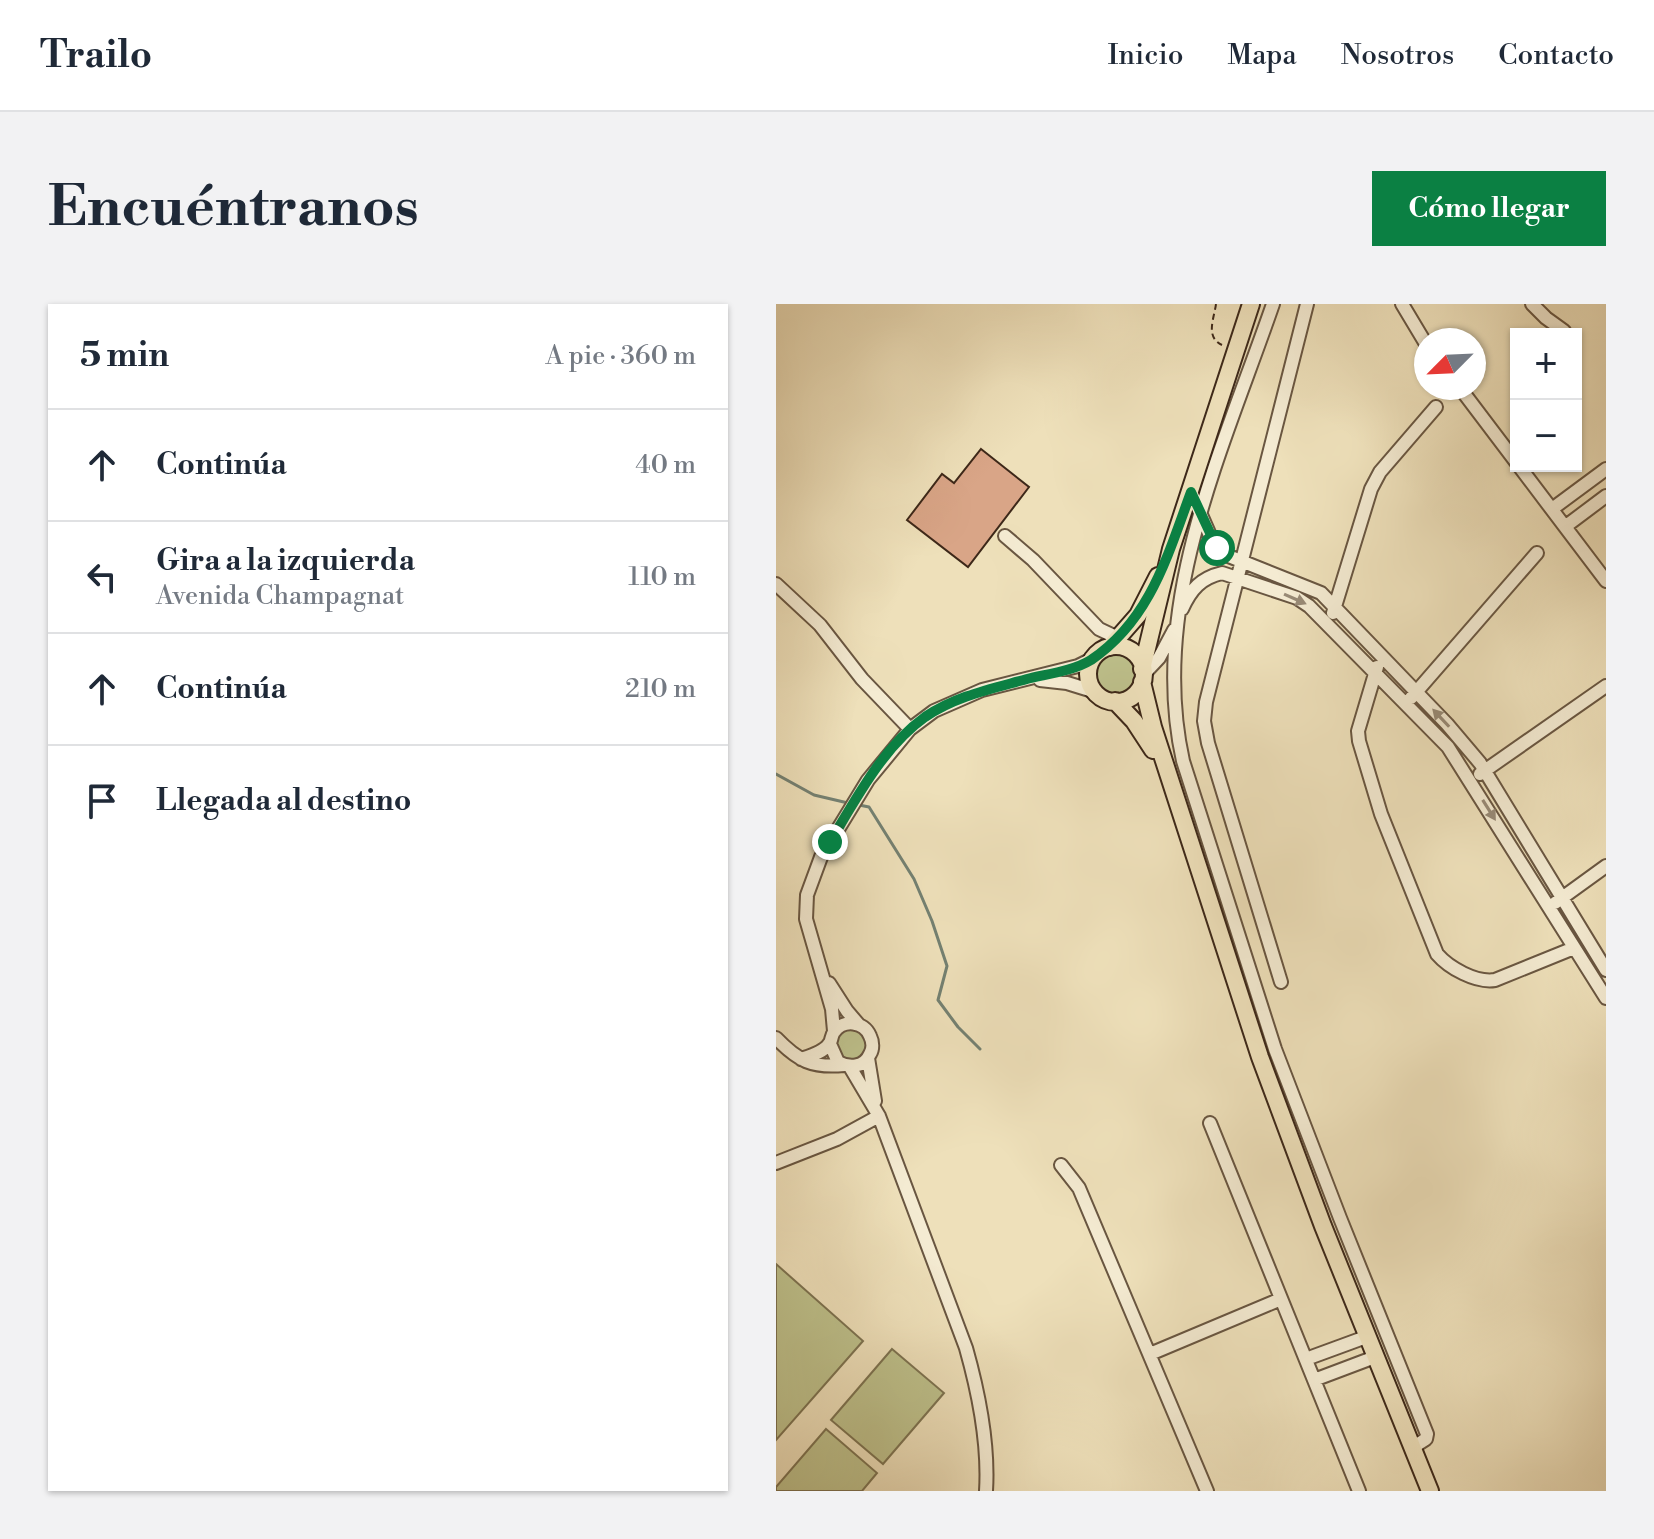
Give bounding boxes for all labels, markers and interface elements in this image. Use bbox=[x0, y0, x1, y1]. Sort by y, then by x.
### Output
text: Trailo bbox=[40, 32, 152, 79]
text: Inicio bbox=[1108, 38, 1183, 73]
text: Mapa bbox=[1227, 38, 1297, 73]
text: Nosotros bbox=[1341, 38, 1454, 73]
text: Contacto bbox=[1498, 38, 1614, 73]
button: Cómo llegar bbox=[1372, 171, 1606, 246]
text: Encuéntranos bbox=[48, 173, 419, 243]
north arrow bbox=[1414, 328, 1486, 400]
map controls bbox=[1510, 328, 1582, 472]
button: + bbox=[1510, 328, 1582, 400]
text: 5 min bbox=[80, 335, 169, 377]
text: A pie · 360 m bbox=[546, 340, 696, 372]
button: − bbox=[1510, 400, 1582, 472]
icon: ahead bbox=[80, 443, 124, 487]
text: Continúa bbox=[156, 446, 287, 484]
text: 40 m bbox=[635, 449, 696, 481]
route start bbox=[1199, 530, 1235, 566]
text: Gira a la izquierda bbox=[156, 542, 415, 580]
icon: left bbox=[80, 555, 124, 599]
text: 110 m bbox=[628, 561, 696, 593]
text: Avenida Champagnat bbox=[156, 580, 404, 612]
one-way arrow bbox=[1284, 593, 1307, 606]
icon: ahead bbox=[80, 667, 124, 711]
text: Continúa bbox=[156, 670, 287, 708]
text: 210 m bbox=[625, 673, 696, 705]
one-way arrow bbox=[1432, 709, 1450, 728]
icon: arrive bbox=[80, 779, 124, 823]
text: Llegada al destino bbox=[156, 782, 411, 820]
one-way arrow bbox=[1481, 799, 1496, 820]
route end bbox=[812, 824, 848, 860]

